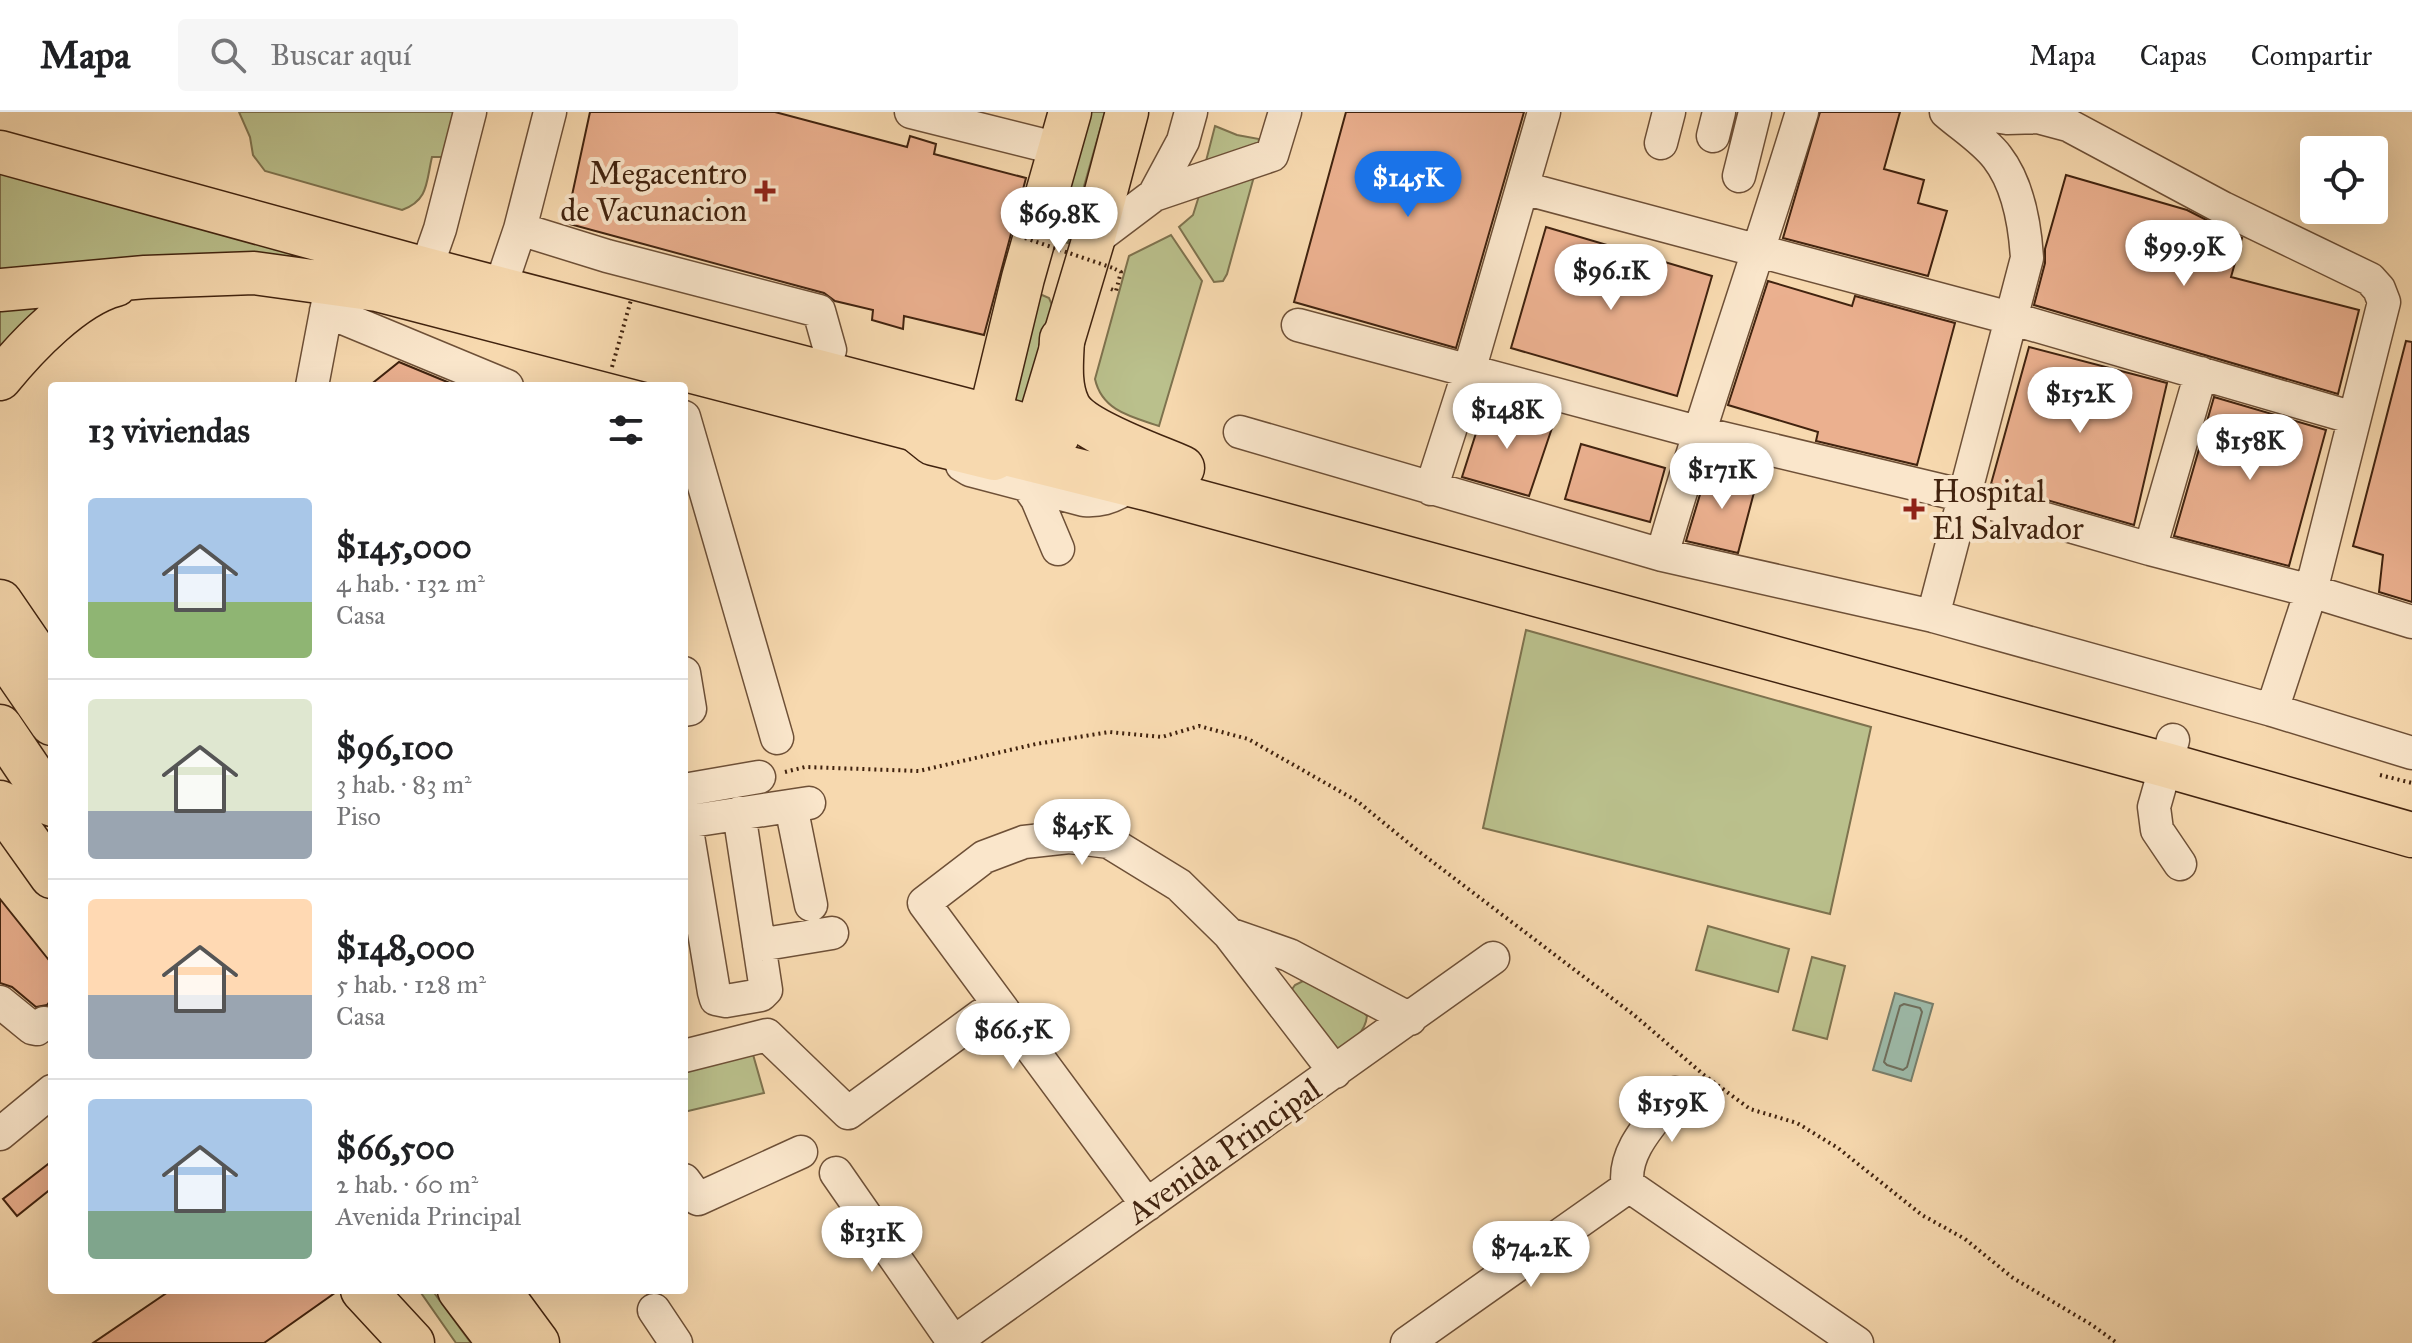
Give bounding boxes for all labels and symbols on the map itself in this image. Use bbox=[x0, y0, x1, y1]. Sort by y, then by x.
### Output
pin: $145K bbox=[1352, 151, 1464, 219]
place label: Megacentro de Vacunacion bbox=[560, 154, 747, 230]
marker: Megacentro de Vacunacion bbox=[754, 180, 776, 202]
pin: $69.8K bbox=[994, 187, 1124, 255]
pin: $99.9K bbox=[2119, 220, 2249, 288]
pin: $96.1K bbox=[1546, 244, 1676, 312]
pin: $152K bbox=[2024, 367, 2136, 435]
pin: $148K bbox=[1451, 383, 1563, 451]
pin: $158K bbox=[2194, 414, 2306, 482]
pin: $171K bbox=[1666, 443, 1778, 511]
place label: Hospital El Salvador bbox=[1932, 472, 2084, 548]
marker: Hospital El Salvador bbox=[1903, 498, 1925, 520]
pin: $45K bbox=[1035, 799, 1129, 867]
pin: $66.5K bbox=[948, 1003, 1078, 1071]
street label: Avenida Principal bbox=[1118, 1070, 1329, 1233]
pin: $159K bbox=[1616, 1076, 1728, 1144]
pin: $131K bbox=[816, 1206, 928, 1274]
pin: $74.2K bbox=[1466, 1221, 1596, 1289]

